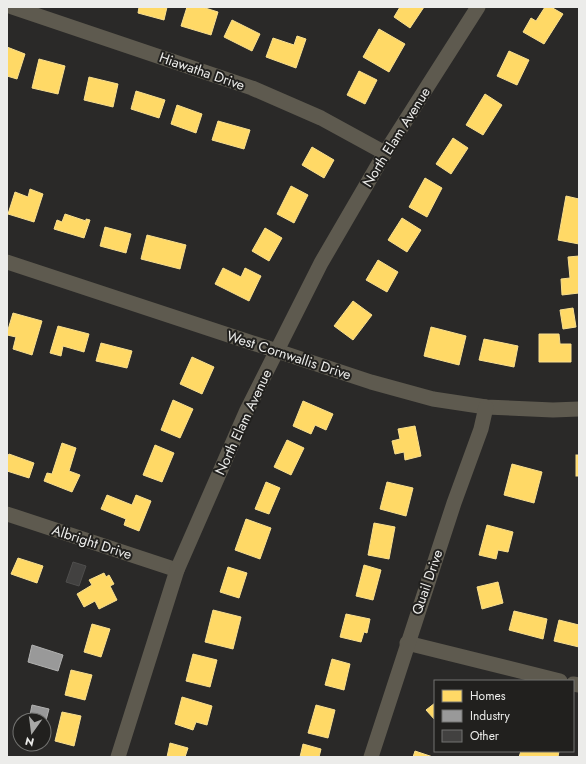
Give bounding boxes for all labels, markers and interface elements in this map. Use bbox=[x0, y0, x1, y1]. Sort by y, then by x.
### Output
street label: Hiawatha Drive bbox=[157, 47, 247, 95]
street label: North Elam Avenue bbox=[357, 83, 435, 191]
street label: West Cornwallis Drive bbox=[224, 325, 354, 385]
street label: North Elam Avenue bbox=[210, 366, 276, 478]
street label: Albright Drive bbox=[49, 520, 135, 564]
street label: Quail Drive bbox=[407, 547, 447, 617]
legend bbox=[434, 680, 574, 752]
text: Homes bbox=[470, 687, 506, 705]
text: Industry bbox=[470, 707, 511, 725]
north arrow bbox=[12, 712, 52, 752]
text: Other bbox=[470, 727, 500, 745]
text: N bbox=[23, 733, 36, 751]

